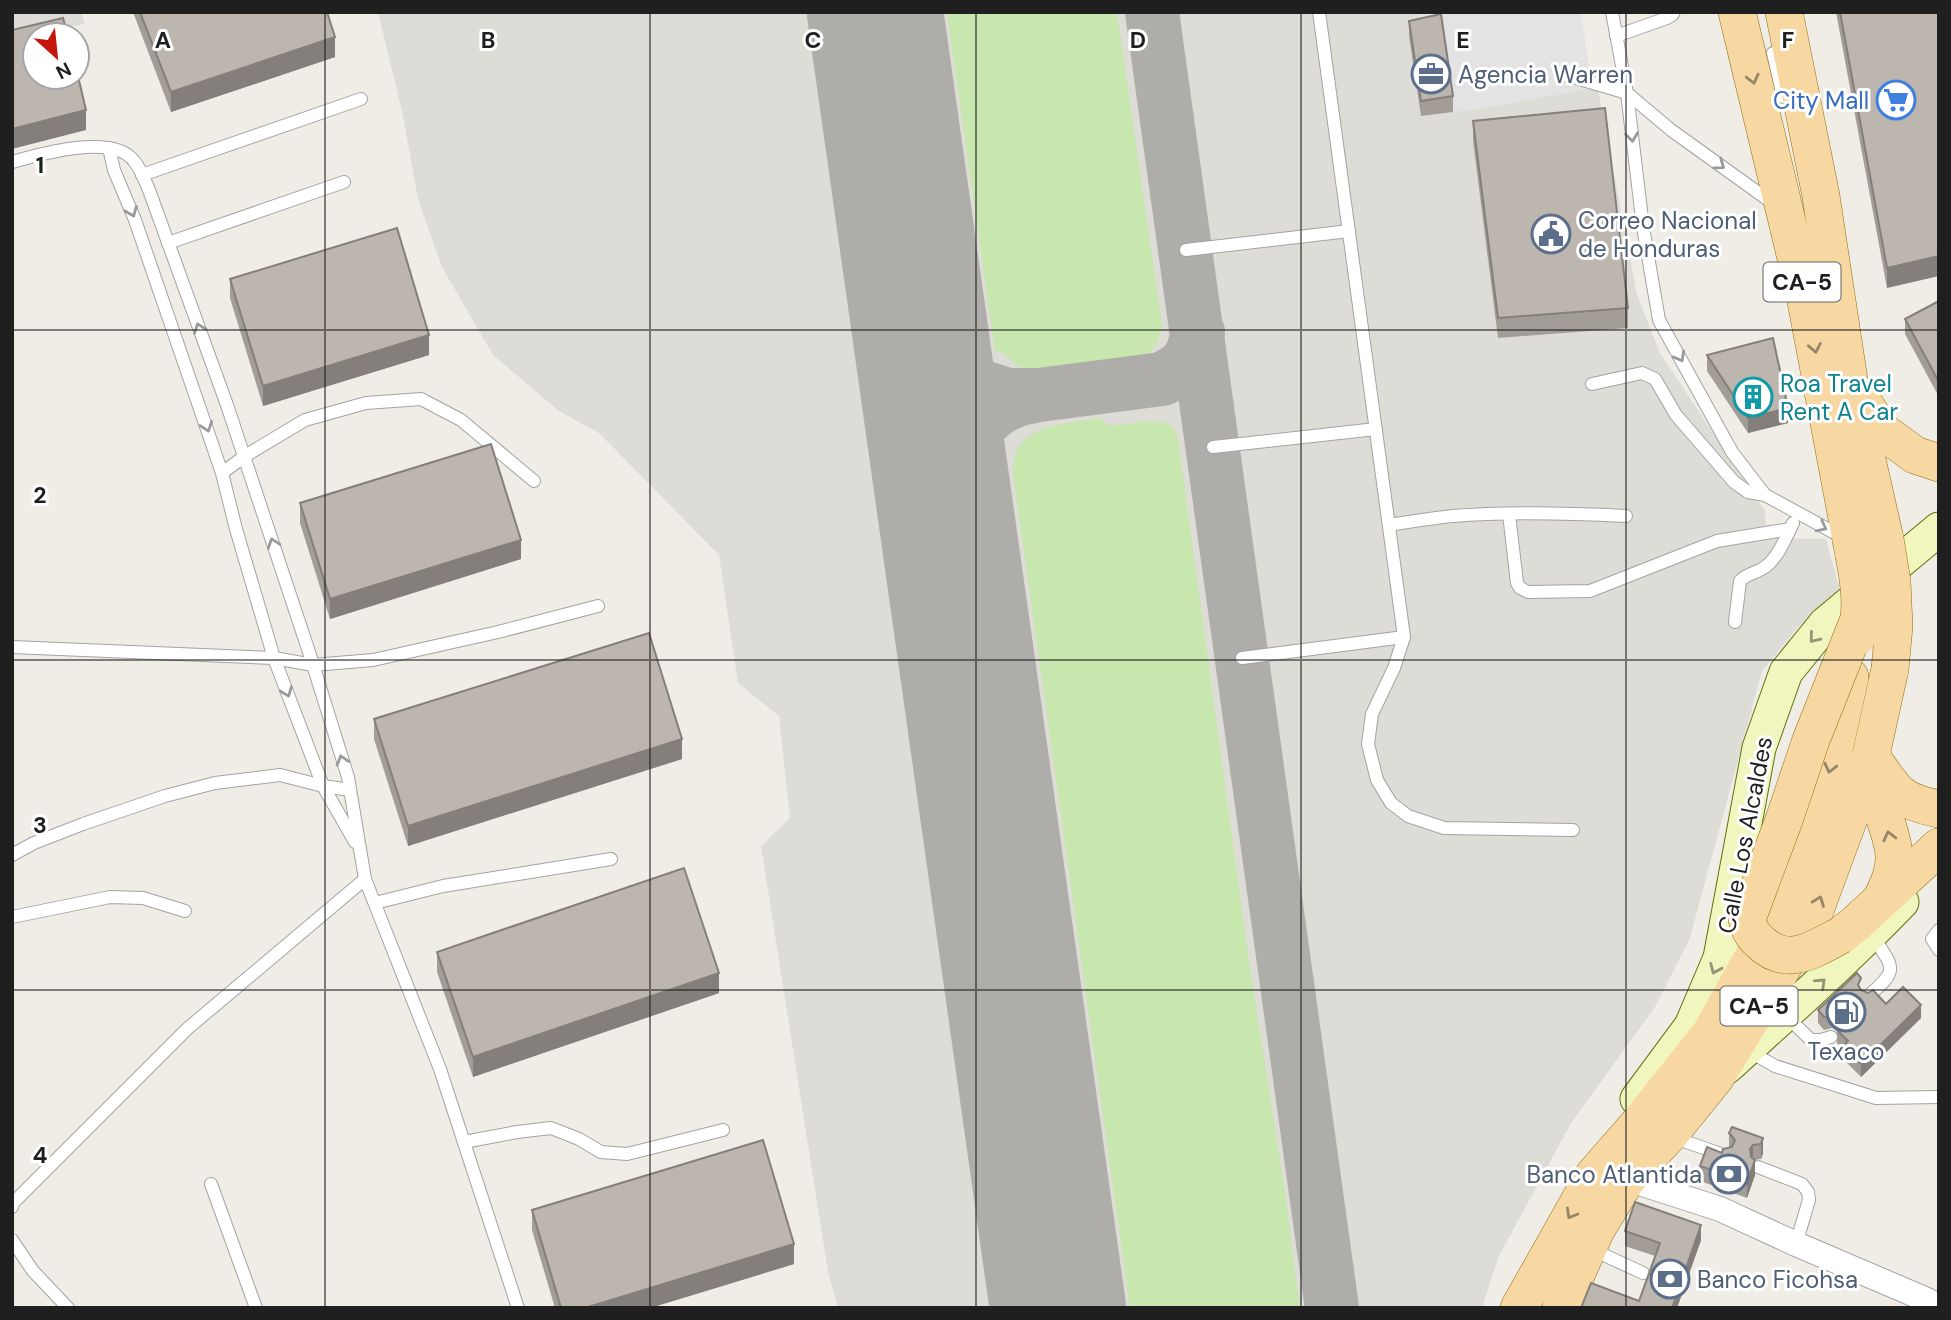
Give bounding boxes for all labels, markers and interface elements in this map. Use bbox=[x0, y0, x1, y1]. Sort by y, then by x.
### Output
north arrow bbox=[21, 21, 91, 91]
text: A bbox=[155, 25, 171, 55]
text: B bbox=[481, 25, 495, 55]
text: C bbox=[805, 25, 821, 55]
text: D bbox=[1130, 25, 1146, 55]
text: E bbox=[1456, 25, 1470, 55]
text: F bbox=[1782, 25, 1795, 55]
office icon: Agencia Warren bbox=[1410, 53, 1452, 95]
text: N bbox=[52, 56, 75, 85]
place label: Agencia Warren bbox=[1458, 59, 1633, 90]
one-way arrow bbox=[1745, 72, 1759, 84]
supermarket icon: City Mall bbox=[1875, 79, 1917, 121]
place label: City Mall bbox=[1773, 85, 1869, 116]
one-way arrow bbox=[1625, 131, 1640, 143]
text: 1 bbox=[36, 150, 44, 180]
one-way arrow bbox=[1712, 156, 1725, 169]
place label: Correo Nacional de Honduras bbox=[1578, 205, 1757, 264]
one-way arrow bbox=[123, 206, 137, 218]
public building icon: Correo Nacional de Honduras bbox=[1530, 213, 1572, 255]
road number: CA-5 bbox=[1764, 262, 1840, 302]
one-way arrow bbox=[193, 322, 207, 334]
one-way arrow bbox=[1807, 342, 1822, 354]
one-way arrow bbox=[1672, 350, 1685, 363]
place label: Roa Travel Rent A Car bbox=[1780, 368, 1898, 427]
building icon: Roa Travel Rent A Car bbox=[1732, 376, 1774, 418]
one-way arrow bbox=[199, 421, 213, 433]
text: 2 bbox=[33, 480, 47, 510]
one-way arrow bbox=[1815, 518, 1827, 532]
one-way arrow bbox=[267, 537, 282, 549]
one-way arrow bbox=[1809, 630, 1822, 642]
one-way arrow bbox=[278, 685, 292, 697]
street label: Calle Los Alcaldes bbox=[1711, 734, 1779, 936]
one-way arrow bbox=[336, 754, 351, 766]
one-way arrow bbox=[1824, 762, 1838, 774]
text: 3 bbox=[33, 810, 47, 840]
one-way arrow bbox=[1883, 830, 1898, 842]
one-way arrow bbox=[1810, 895, 1824, 907]
one-way arrow bbox=[1710, 962, 1724, 974]
one-way arrow bbox=[1813, 979, 1826, 992]
road number: CA-5 bbox=[1720, 987, 1798, 1026]
fuel station icon: Texaco bbox=[1825, 991, 1867, 1033]
place label: Texaco bbox=[1807, 1036, 1885, 1067]
text: 4 bbox=[33, 1140, 48, 1170]
bank icon: Banco Atlantida bbox=[1708, 1153, 1750, 1195]
place label: Banco Atlantida bbox=[1527, 1159, 1702, 1190]
one-way arrow bbox=[1566, 1207, 1579, 1220]
bank icon: Banco Ficohsa bbox=[1649, 1258, 1691, 1300]
place label: Banco Ficohsa bbox=[1697, 1264, 1858, 1295]

